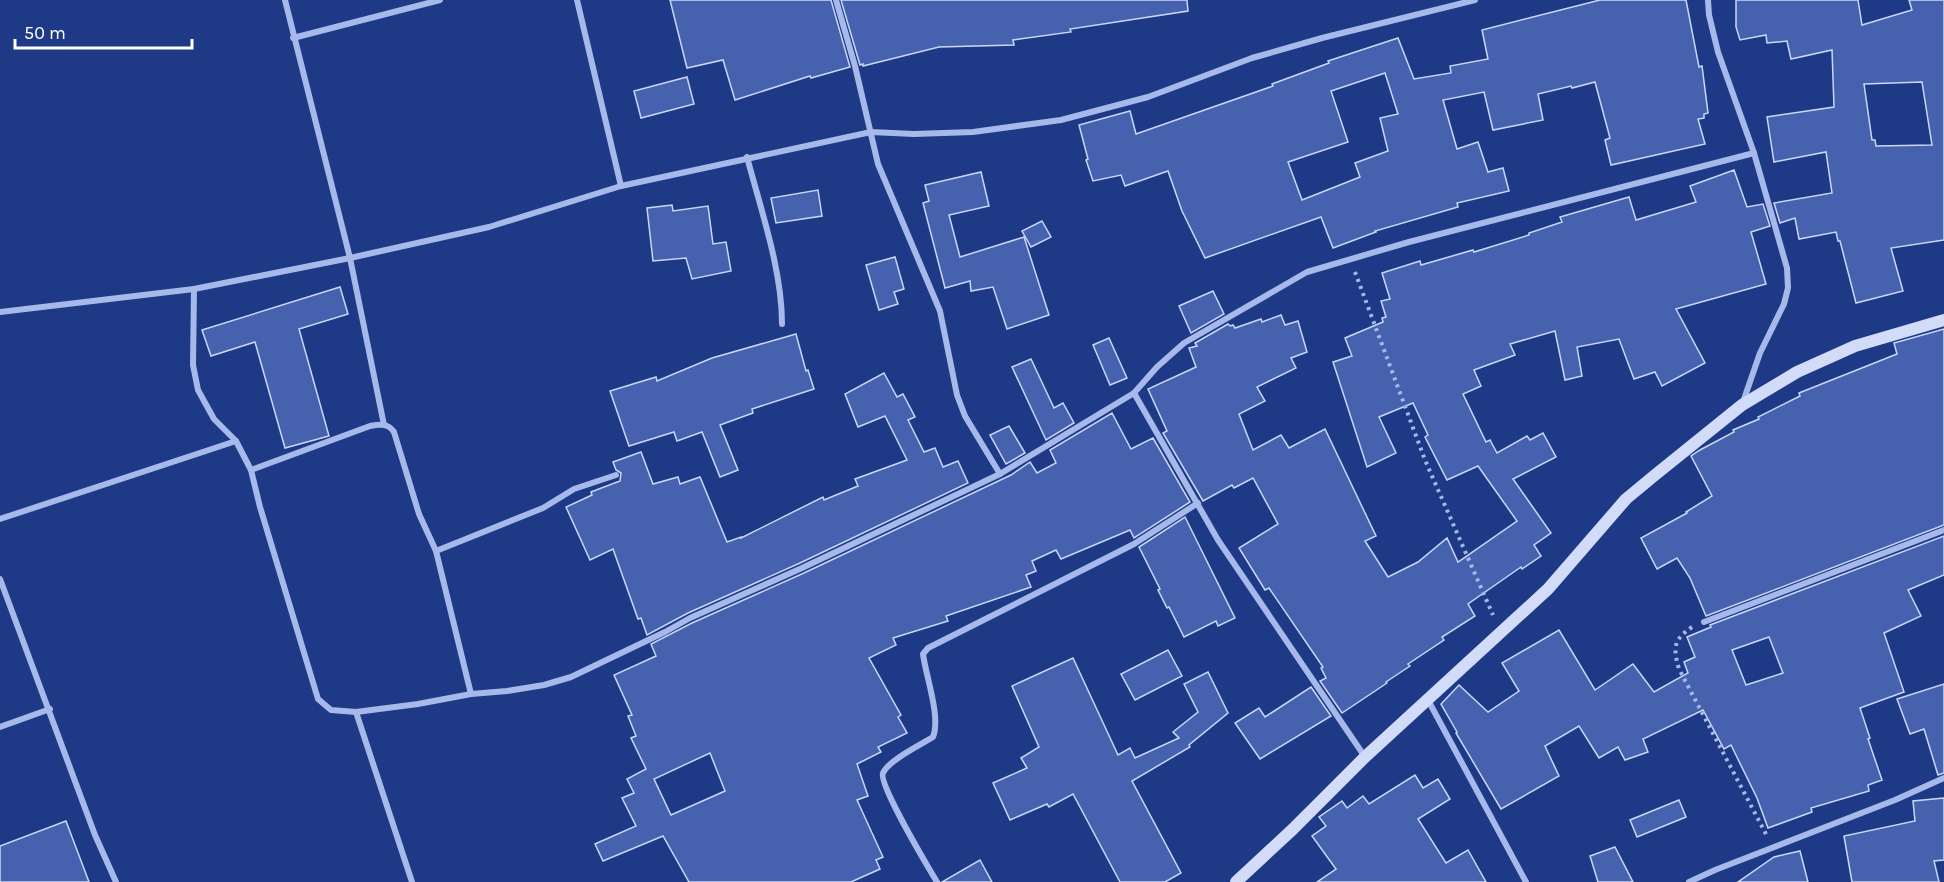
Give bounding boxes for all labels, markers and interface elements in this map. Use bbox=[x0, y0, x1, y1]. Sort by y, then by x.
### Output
scale bar bbox=[15, 12, 192, 50]
text: 50 m bbox=[24, 22, 66, 44]

